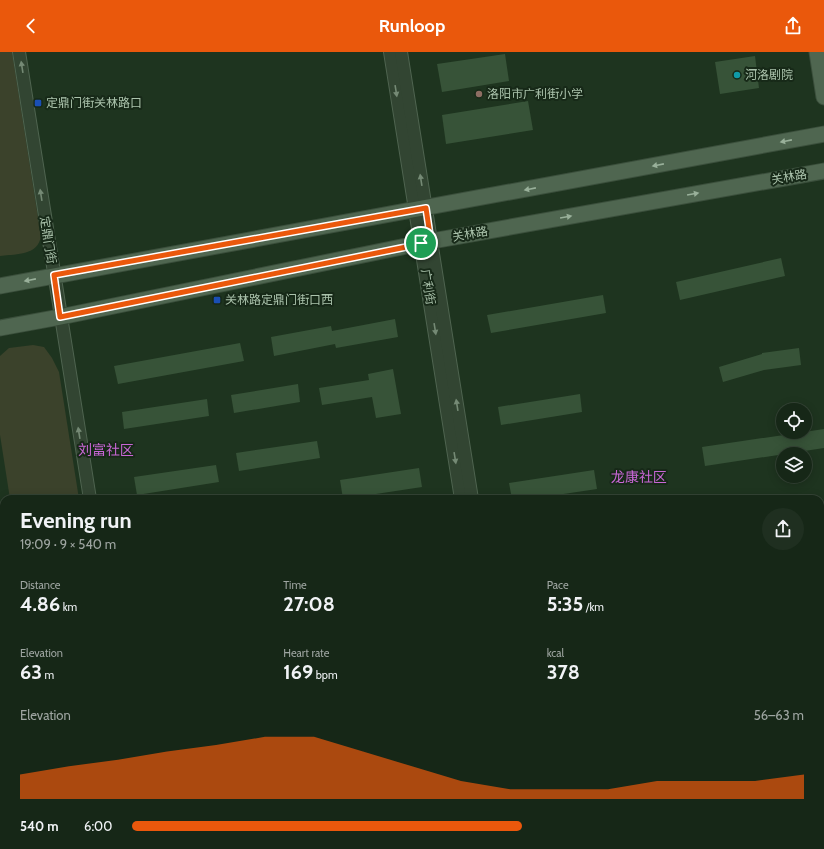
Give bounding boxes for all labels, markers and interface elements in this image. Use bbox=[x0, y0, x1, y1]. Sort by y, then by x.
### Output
icon: back bbox=[20, 15, 42, 37]
text: Runloop bbox=[379, 15, 445, 37]
icon: share bbox=[782, 15, 804, 37]
one-way arrow bbox=[19, 61, 25, 73]
place label: 河洛剧院 bbox=[745, 67, 793, 82]
marker: 河洛剧院 bbox=[732, 70, 742, 80]
one-way arrow bbox=[393, 84, 399, 97]
place label: 洛阳市广利街小学 bbox=[487, 86, 583, 101]
marker: 洛阳市广利街小学 bbox=[474, 89, 484, 99]
place label: 定鼎门街关林路口 bbox=[46, 95, 142, 110]
marker: 定鼎门街关林路口 bbox=[33, 98, 43, 108]
one-way arrow bbox=[780, 138, 792, 144]
one-way arrow bbox=[652, 162, 664, 168]
street label: 关林路 bbox=[770, 166, 808, 187]
one-way arrow bbox=[418, 174, 424, 186]
one-way arrow bbox=[524, 186, 536, 192]
one-way arrow bbox=[38, 189, 44, 201]
one-way arrow bbox=[687, 191, 700, 197]
one-way arrow bbox=[559, 214, 572, 220]
street label: 定鼎门街 bbox=[37, 215, 60, 265]
street label: 关林路 bbox=[451, 223, 489, 244]
pin bbox=[404, 226, 438, 260]
icon: arrive bbox=[410, 232, 432, 254]
street label: 广利街 bbox=[418, 268, 439, 306]
one-way arrow bbox=[24, 277, 36, 283]
place label: 关林路定鼎门街口西 bbox=[225, 292, 333, 307]
marker: 关林路定鼎门街口西 bbox=[212, 295, 222, 305]
one-way arrow bbox=[432, 323, 438, 336]
one-way arrow bbox=[454, 399, 460, 411]
map controls bbox=[776, 403, 812, 483]
button: locate bbox=[776, 403, 812, 439]
one-way arrow bbox=[76, 427, 82, 439]
district label: 刘富社区 bbox=[78, 441, 134, 459]
button: layers bbox=[776, 447, 812, 483]
one-way arrow bbox=[452, 452, 458, 464]
district label: 龙康社区 bbox=[611, 468, 667, 486]
text: Evening run bbox=[20, 507, 132, 534]
button: share bbox=[762, 508, 804, 550]
text: 19:09 · 9 × 540 m bbox=[20, 536, 116, 552]
text: Distance bbox=[20, 578, 61, 592]
text: Time bbox=[283, 578, 307, 592]
text: Pace bbox=[547, 578, 569, 592]
text: 4.86 bbox=[20, 592, 60, 616]
text: 27:08 bbox=[283, 592, 335, 616]
text: 5:35 bbox=[547, 592, 583, 616]
text: km bbox=[60, 600, 77, 614]
text: /km bbox=[583, 600, 604, 614]
text: Elevation bbox=[20, 646, 63, 660]
text: Heart rate bbox=[283, 646, 329, 660]
text: kcal bbox=[547, 646, 564, 660]
text: 63 bbox=[20, 660, 42, 684]
text: 169 bbox=[283, 660, 313, 684]
text: 378 bbox=[547, 660, 580, 684]
text: m bbox=[42, 668, 54, 682]
text: bpm bbox=[313, 668, 338, 682]
text: Elevation bbox=[20, 707, 71, 723]
text: 56–63 m bbox=[754, 707, 804, 723]
text: 540 m bbox=[20, 818, 58, 834]
text: 6:00 bbox=[84, 818, 112, 834]

